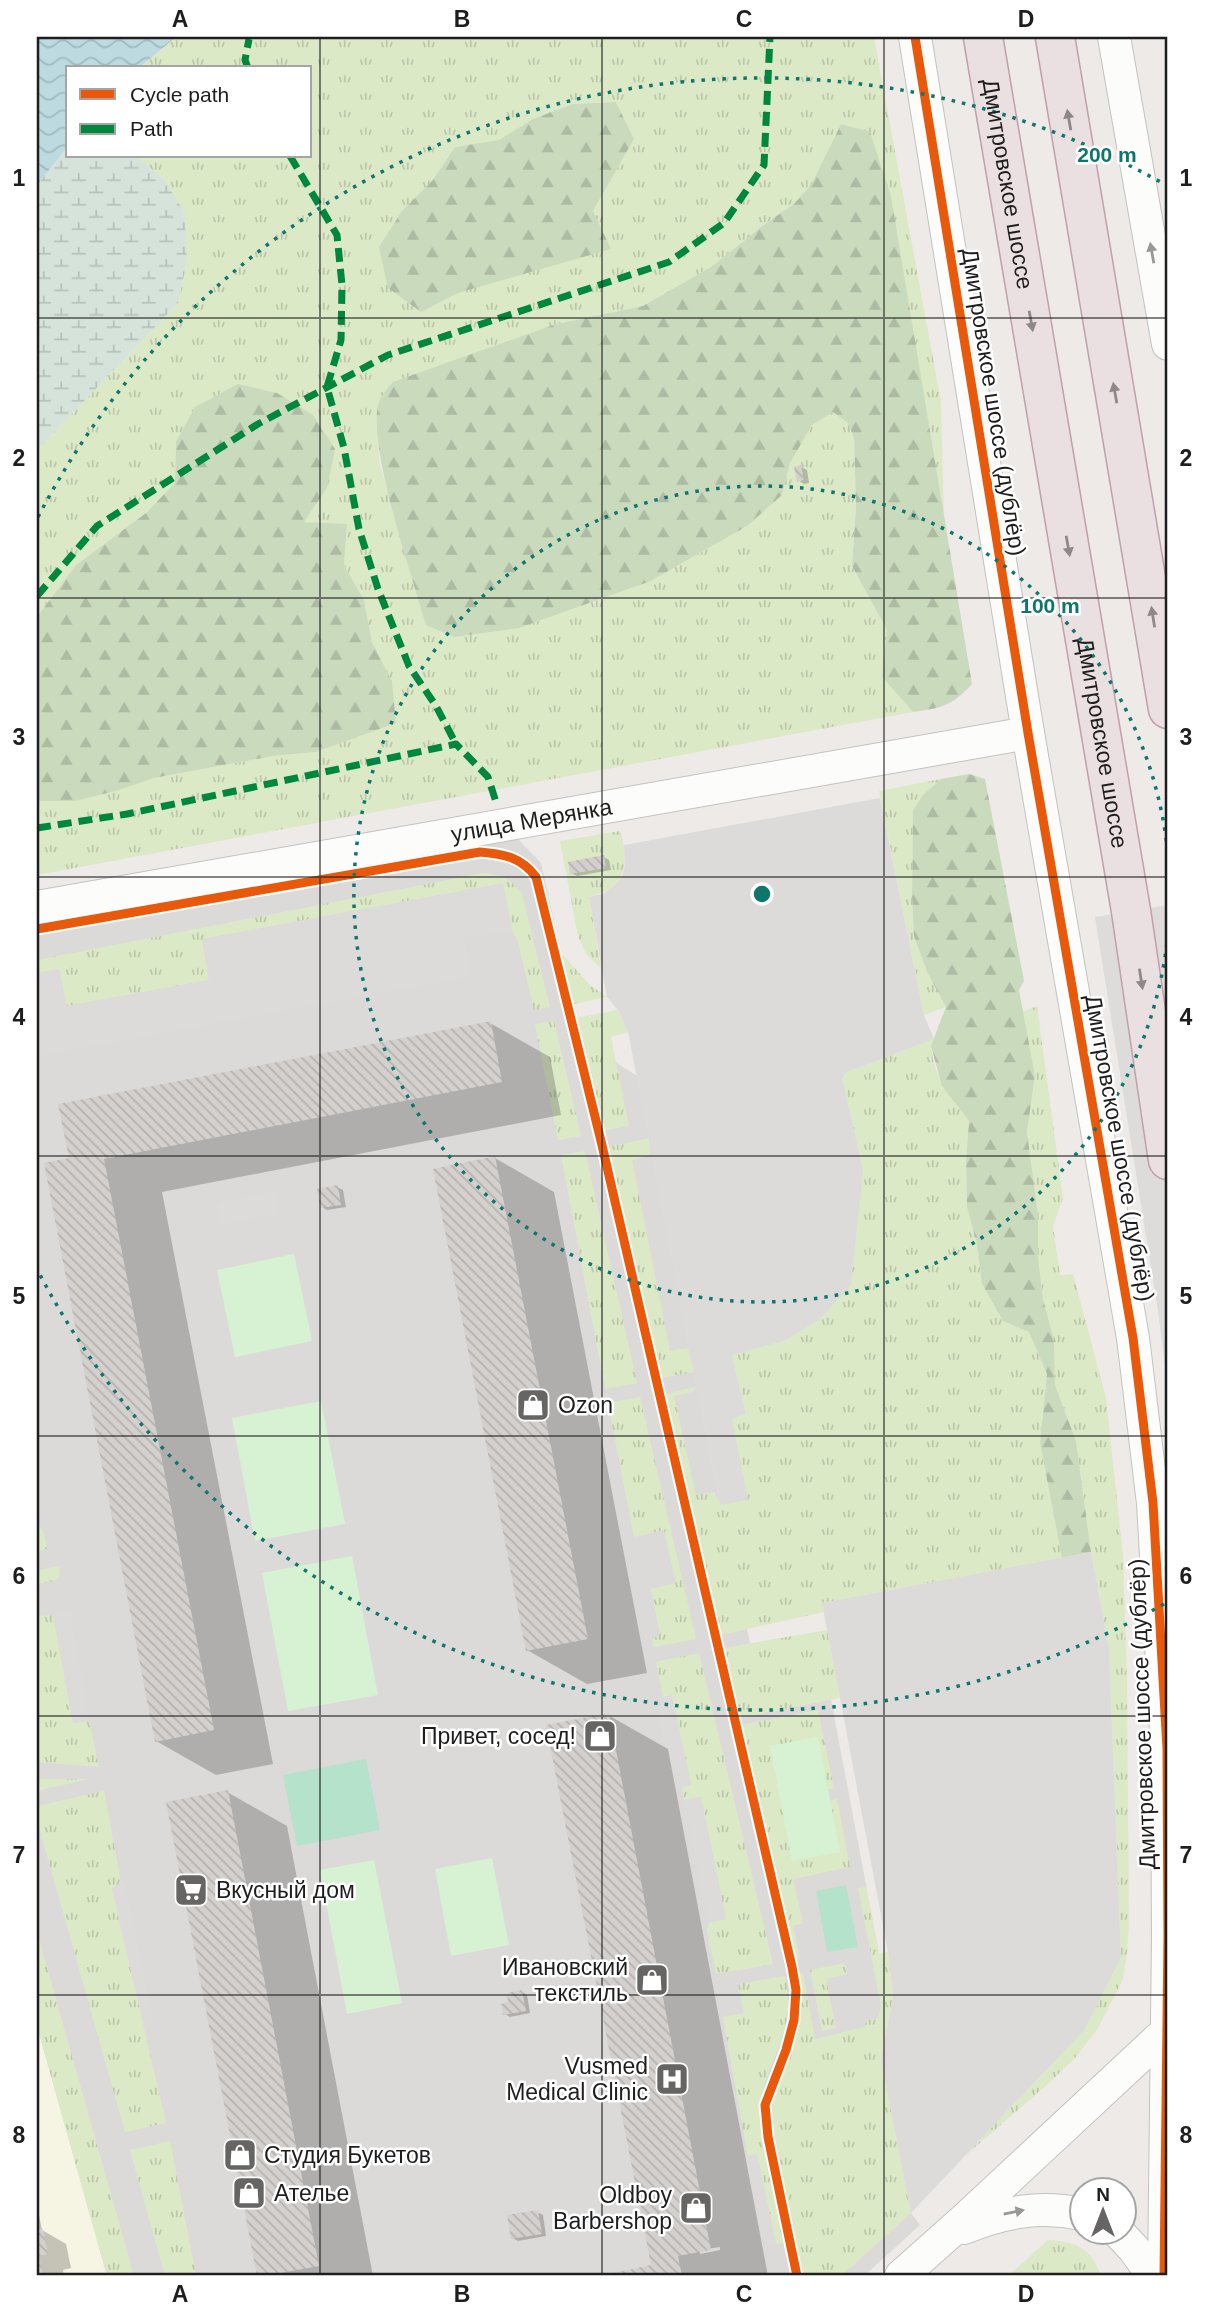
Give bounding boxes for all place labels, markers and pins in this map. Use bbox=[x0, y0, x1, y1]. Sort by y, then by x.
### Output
centre of rings bbox=[750, 882, 774, 906]
shop icon: Ozon bbox=[514, 1386, 552, 1424]
place label: Ozon bbox=[558, 1392, 613, 1418]
shop icon: Привет, сосед! bbox=[581, 1717, 619, 1755]
place label: Привет, сосед! bbox=[421, 1723, 576, 1749]
supermarket icon: Вкусный дом bbox=[172, 1871, 210, 1909]
place label: Вкусный дом bbox=[216, 1877, 355, 1903]
place label: Ивановский текстиль bbox=[502, 1954, 628, 2006]
shop icon: Ивановский текстиль bbox=[633, 1961, 671, 1999]
place label: Vusmed Medical Clinic bbox=[506, 2053, 648, 2105]
hospital icon: Vusmed Medical Clinic bbox=[653, 2060, 691, 2098]
shop icon: Студия Букетов bbox=[221, 2136, 259, 2174]
place label: Студия Букетов bbox=[264, 2142, 431, 2168]
shop icon: Ателье bbox=[230, 2174, 268, 2212]
place label: Ателье bbox=[274, 2180, 349, 2206]
place label: Oldboy Barbershop bbox=[553, 2182, 672, 2234]
shop icon: Oldboy Barbershop bbox=[677, 2189, 715, 2227]

